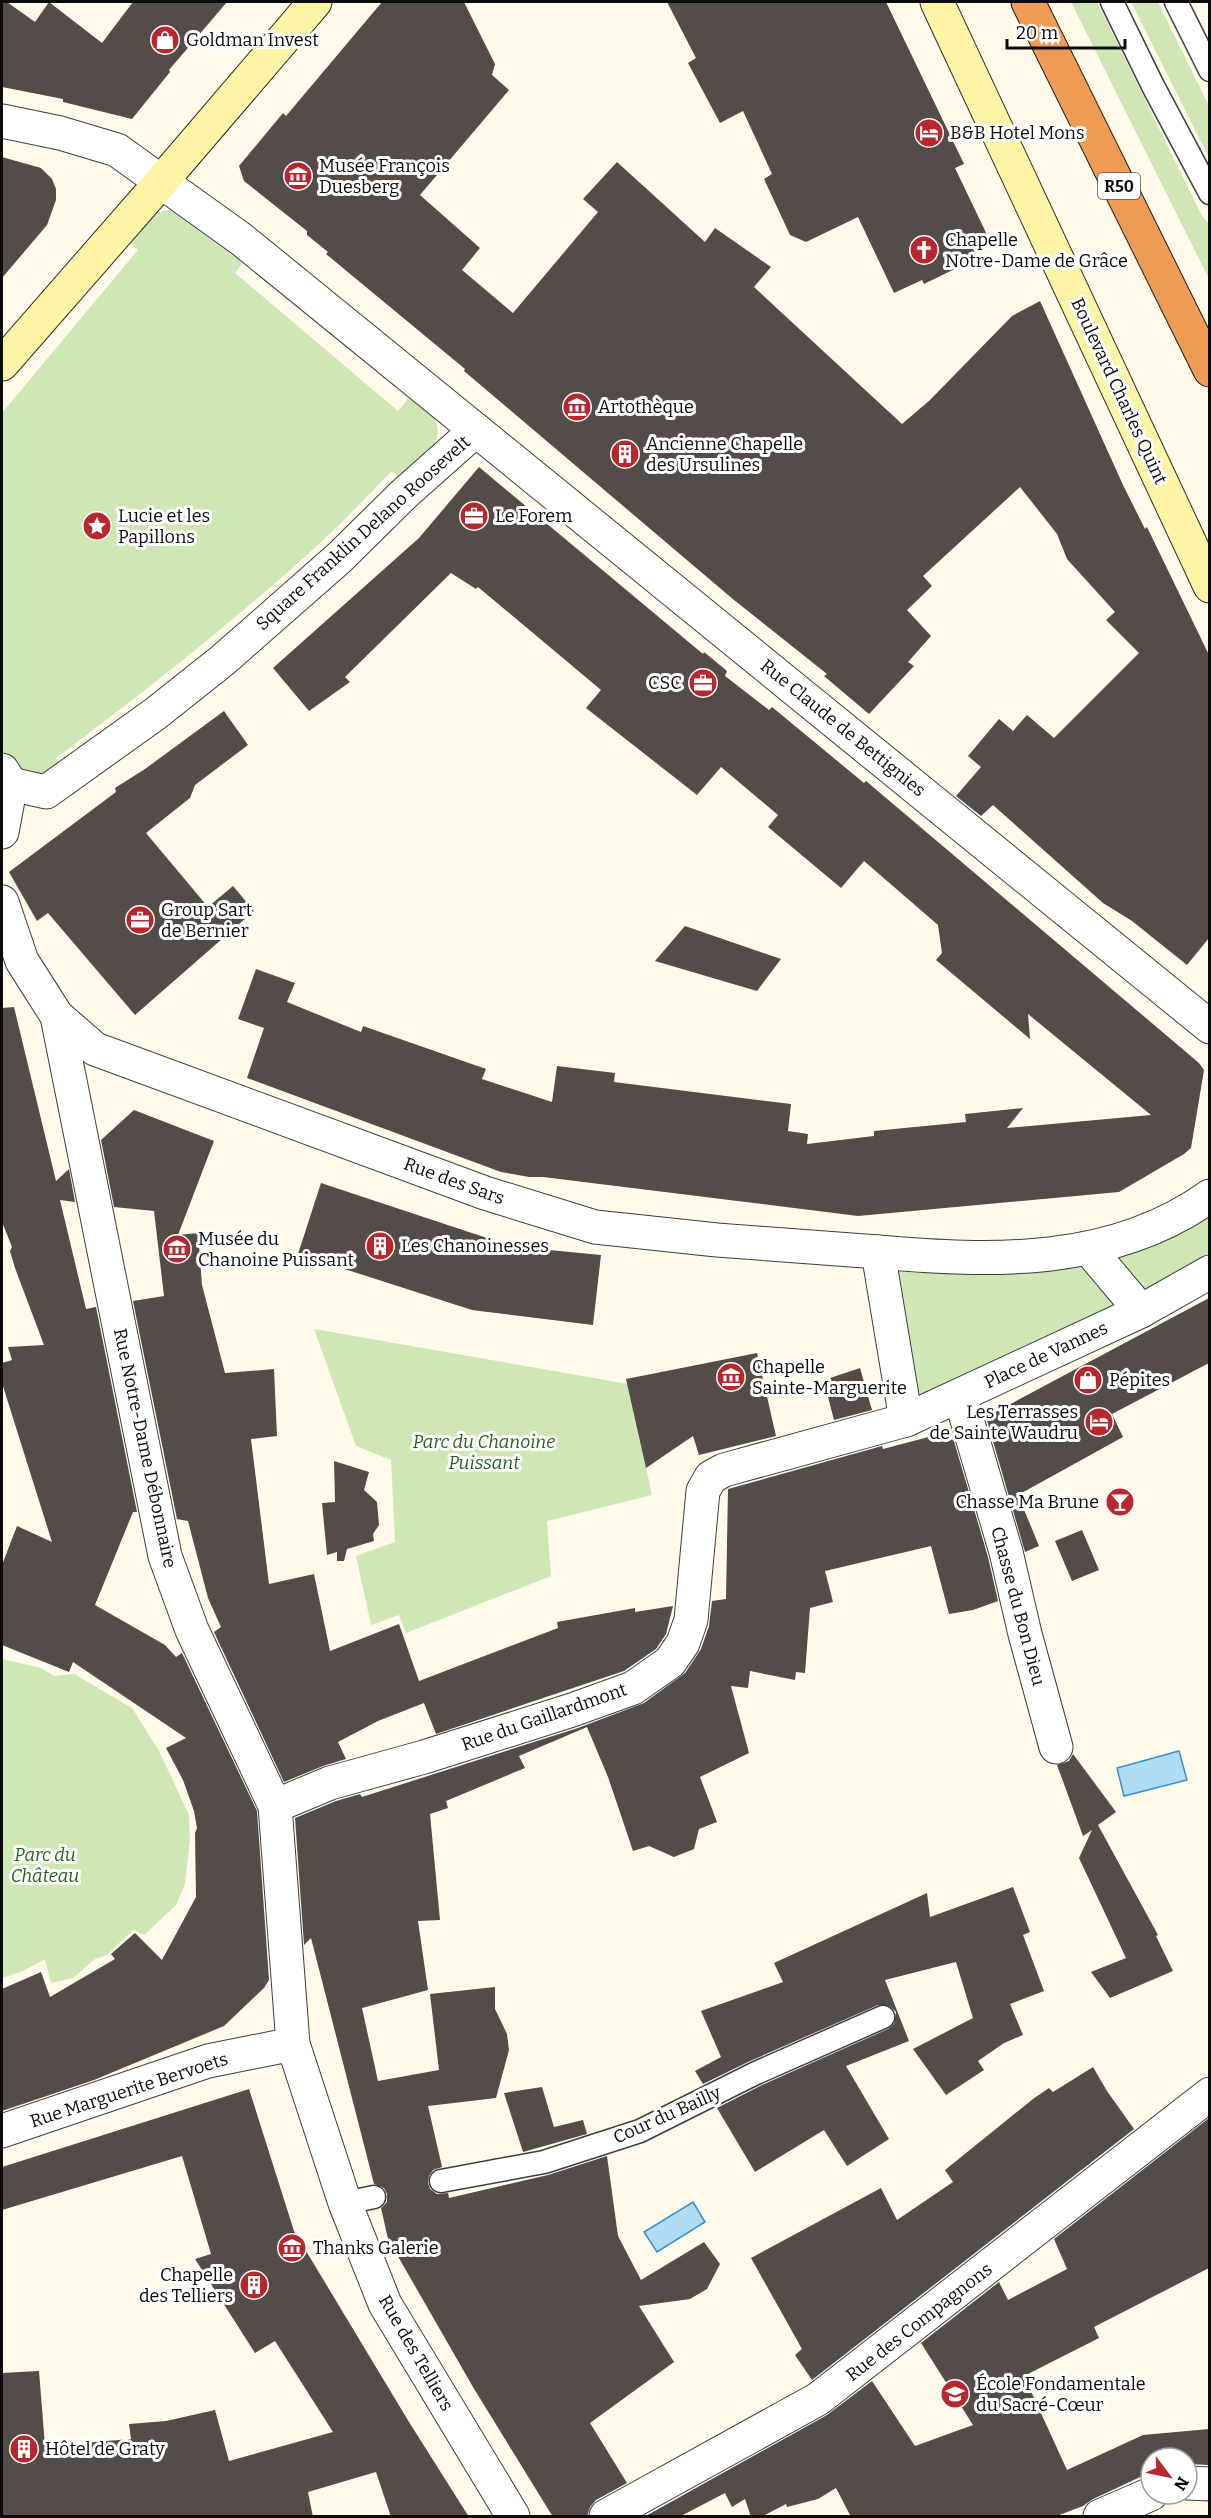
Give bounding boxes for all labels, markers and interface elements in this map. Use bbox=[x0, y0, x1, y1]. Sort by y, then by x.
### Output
scale bar bbox=[1007, 12, 1126, 50]
text: 20 m bbox=[1016, 22, 1058, 44]
shop icon: Goldman Invest bbox=[149, 24, 181, 56]
place label: Goldman Invest bbox=[186, 29, 319, 51]
hotel icon: B&B Hotel Mons bbox=[913, 117, 945, 149]
place label: B&B Hotel Mons bbox=[950, 122, 1085, 144]
place label: Musée François Duesberg bbox=[319, 155, 450, 198]
museum icon: Musée François Duesberg bbox=[282, 160, 314, 192]
road number: R50 bbox=[1098, 173, 1140, 199]
place label: Chapelle Notre-Dame de Grâce bbox=[945, 229, 1128, 272]
church icon: Chapelle Notre-Dame de Grâce bbox=[908, 234, 940, 266]
street label: Boulevard Charles Quint bbox=[1066, 294, 1172, 488]
museum icon: Artothèque bbox=[561, 391, 593, 423]
place label: Artothèque bbox=[598, 396, 694, 418]
street label: Square Franklin Delano Roosevelt bbox=[251, 431, 475, 635]
place label: Ancienne Chapelle des Ursulines bbox=[646, 433, 803, 476]
building icon: Ancienne Chapelle des Ursulines bbox=[609, 438, 641, 470]
office icon: Le Forem bbox=[458, 500, 490, 532]
place label: Lucie et les Papillons bbox=[118, 505, 210, 548]
place label: Le Forem bbox=[495, 505, 572, 527]
place icon: Lucie et les Papillons bbox=[81, 510, 113, 542]
street label: Rue Claude de Bettignies bbox=[756, 655, 930, 801]
office icon: CSC bbox=[687, 667, 719, 699]
place label: CSC bbox=[648, 672, 682, 694]
place label: Group Sart de Bernier bbox=[161, 899, 253, 942]
office icon: Group Sart de Bernier bbox=[124, 904, 156, 936]
street label: Rue des Sars bbox=[401, 1153, 507, 1209]
place label: Musée du Chanoine Puissant bbox=[198, 1228, 355, 1271]
building icon: Les Chanoinesses bbox=[364, 1230, 396, 1262]
museum icon: Musée du Chanoine Puissant bbox=[161, 1233, 193, 1265]
place label: Les Chanoinesses bbox=[401, 1235, 549, 1257]
street label: Place de Vannes bbox=[981, 1317, 1111, 1393]
street label: Rue Notre-Dame Débonnaire bbox=[109, 1326, 181, 1570]
place label: Chapelle Sainte-Marguerite bbox=[752, 1356, 907, 1399]
museum icon: Chapelle Sainte-Marguerite bbox=[715, 1361, 747, 1393]
shop icon: Pépites bbox=[1072, 1364, 1104, 1396]
place label: Pépites bbox=[1109, 1369, 1170, 1391]
place label: Les Terrasses de Sainte Waudru bbox=[930, 1401, 1078, 1444]
hotel icon: Les Terrasses de Sainte Waudru bbox=[1083, 1406, 1115, 1438]
park label: Parc du Chanoine Puissant bbox=[413, 1431, 555, 1474]
bar icon: Chasse Ma Brune bbox=[1104, 1486, 1136, 1518]
place label: Chasse Ma Brune bbox=[956, 1491, 1099, 1513]
street label: Chasse du Bon Dieu bbox=[986, 1524, 1050, 1688]
street label: Rue du Gaillardmont bbox=[458, 1678, 630, 1756]
park label: Parc du Château bbox=[11, 1844, 79, 1887]
street label: Rue Marguerite Bervoets bbox=[27, 2048, 231, 2132]
street label: Cour du Bailly bbox=[610, 2081, 725, 2149]
museum icon: Thanks Galerie bbox=[276, 2232, 308, 2264]
place label: Thanks Galerie bbox=[313, 2237, 438, 2259]
street label: Rue des Compagnons bbox=[841, 2258, 997, 2386]
place label: Chapelle des Telliers bbox=[139, 2264, 233, 2307]
building icon: Chapelle des Telliers bbox=[238, 2269, 270, 2301]
street label: Rue des Telliers bbox=[374, 2291, 458, 2415]
place label: École Fondamentale du Sacré-Cœur bbox=[976, 2372, 1146, 2416]
school or university icon: École Fondamentale du Sacré-Cœur bbox=[939, 2378, 971, 2410]
building icon: Hôtel de Graty bbox=[8, 2433, 40, 2465]
place label: Hôtel de Graty bbox=[45, 2438, 165, 2460]
north arrow bbox=[1139, 2446, 1199, 2506]
text: N bbox=[1170, 2473, 1193, 2494]

